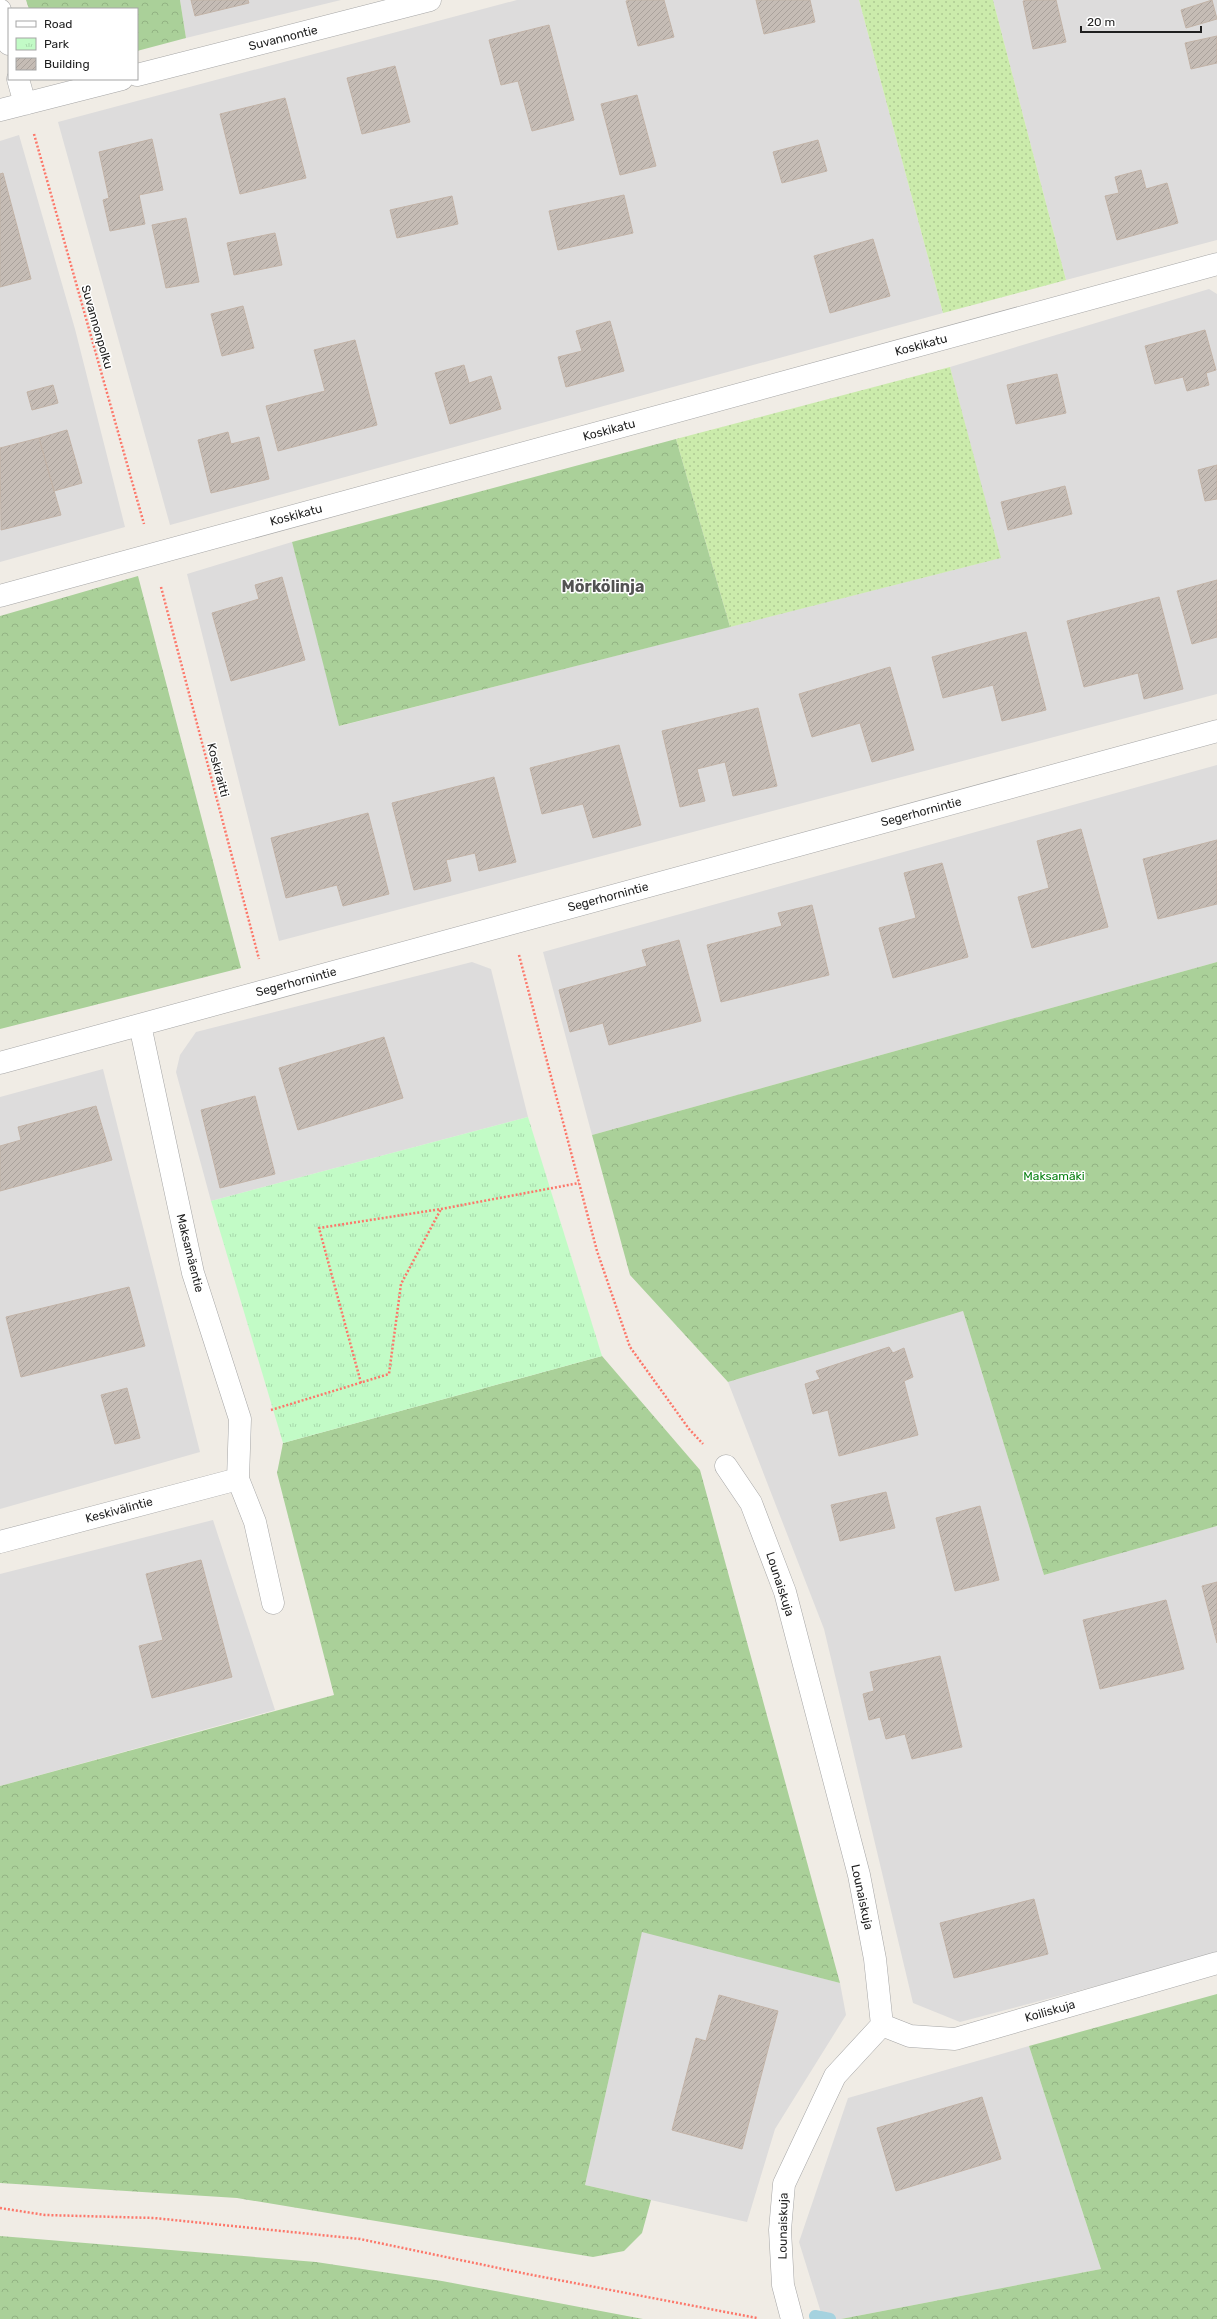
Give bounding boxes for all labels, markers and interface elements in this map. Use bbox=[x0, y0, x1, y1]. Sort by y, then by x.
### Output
legend bbox=[8, 8, 138, 80]
scale bar bbox=[1081, 8, 1201, 34]
text: 20 m bbox=[1087, 15, 1115, 29]
text: Road bbox=[44, 17, 72, 31]
street label: Suvannontie bbox=[247, 23, 319, 53]
text: Park bbox=[44, 37, 70, 51]
text: Building bbox=[44, 57, 90, 71]
street label: Suvannonpolku bbox=[78, 283, 116, 371]
street label: Koskikatu bbox=[893, 331, 949, 359]
street label: Koskikatu bbox=[581, 416, 637, 444]
street label: Koskikatu bbox=[268, 501, 324, 529]
district label: Mörkölinja bbox=[562, 577, 644, 596]
street label: Koskiraitti bbox=[204, 742, 232, 799]
street label: Segerhornintie bbox=[879, 794, 963, 830]
street label: Segerhornintie bbox=[566, 879, 650, 915]
street label: Segerhornintie bbox=[254, 964, 338, 1000]
park label: Maksamäki bbox=[1023, 1169, 1085, 1183]
street label: Maksamäentie bbox=[173, 1212, 207, 1294]
street label: Keskivälintie bbox=[84, 1494, 154, 1526]
street label: Lounaiskuja bbox=[763, 1550, 797, 1618]
street label: Lounaiskuja bbox=[848, 1863, 876, 1931]
street label: Koiliskuja bbox=[1023, 1997, 1077, 2025]
street label: Lounaiskuja bbox=[775, 2192, 791, 2260]

